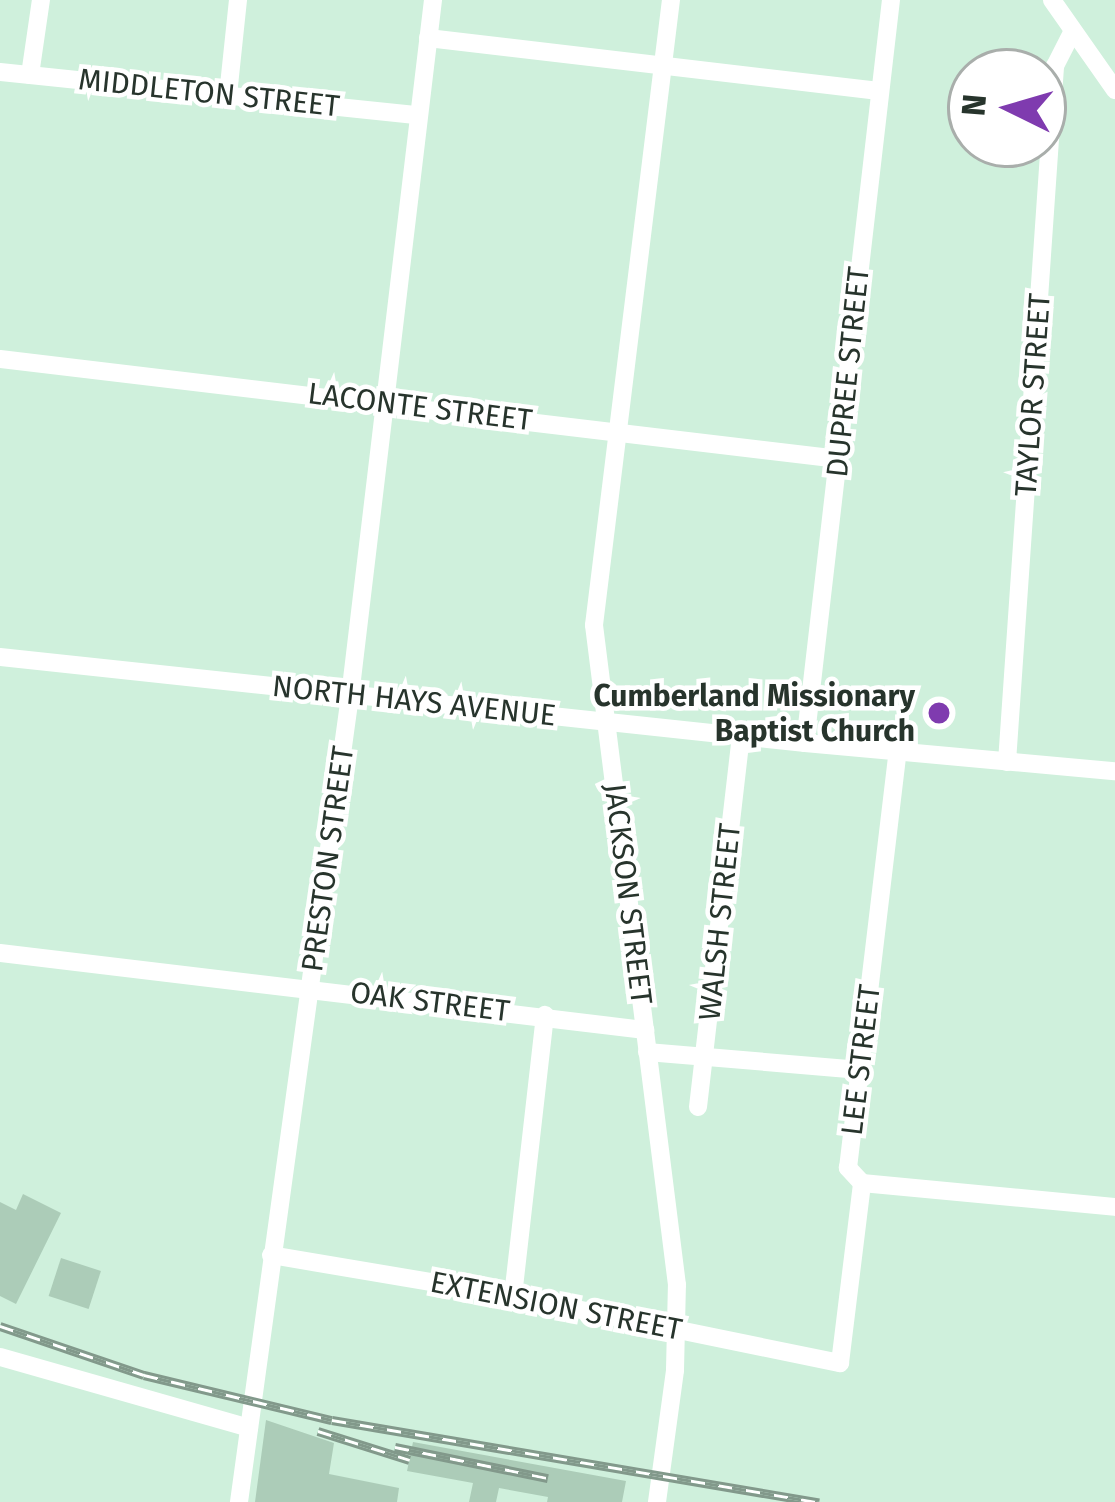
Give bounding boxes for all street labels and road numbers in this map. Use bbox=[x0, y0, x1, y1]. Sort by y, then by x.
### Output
street label: MIDDLETON STREET bbox=[77, 61, 341, 125]
street label: DUPREE STREET bbox=[819, 265, 877, 479]
street label: TAYLOR STREET bbox=[1008, 292, 1058, 498]
street label: LACONTE STREET bbox=[306, 375, 534, 439]
street label: NORTH HAYS AVENUE bbox=[270, 668, 558, 734]
street label: PRESTON STREET bbox=[294, 744, 362, 974]
street label: JACKSON STREET bbox=[597, 781, 659, 1007]
street label: WALSH STREET bbox=[692, 822, 748, 1022]
street label: OAK STREET bbox=[348, 974, 512, 1030]
street label: LEE STREET bbox=[834, 982, 888, 1138]
street label: EXTENSION STREET bbox=[427, 1264, 685, 1348]

